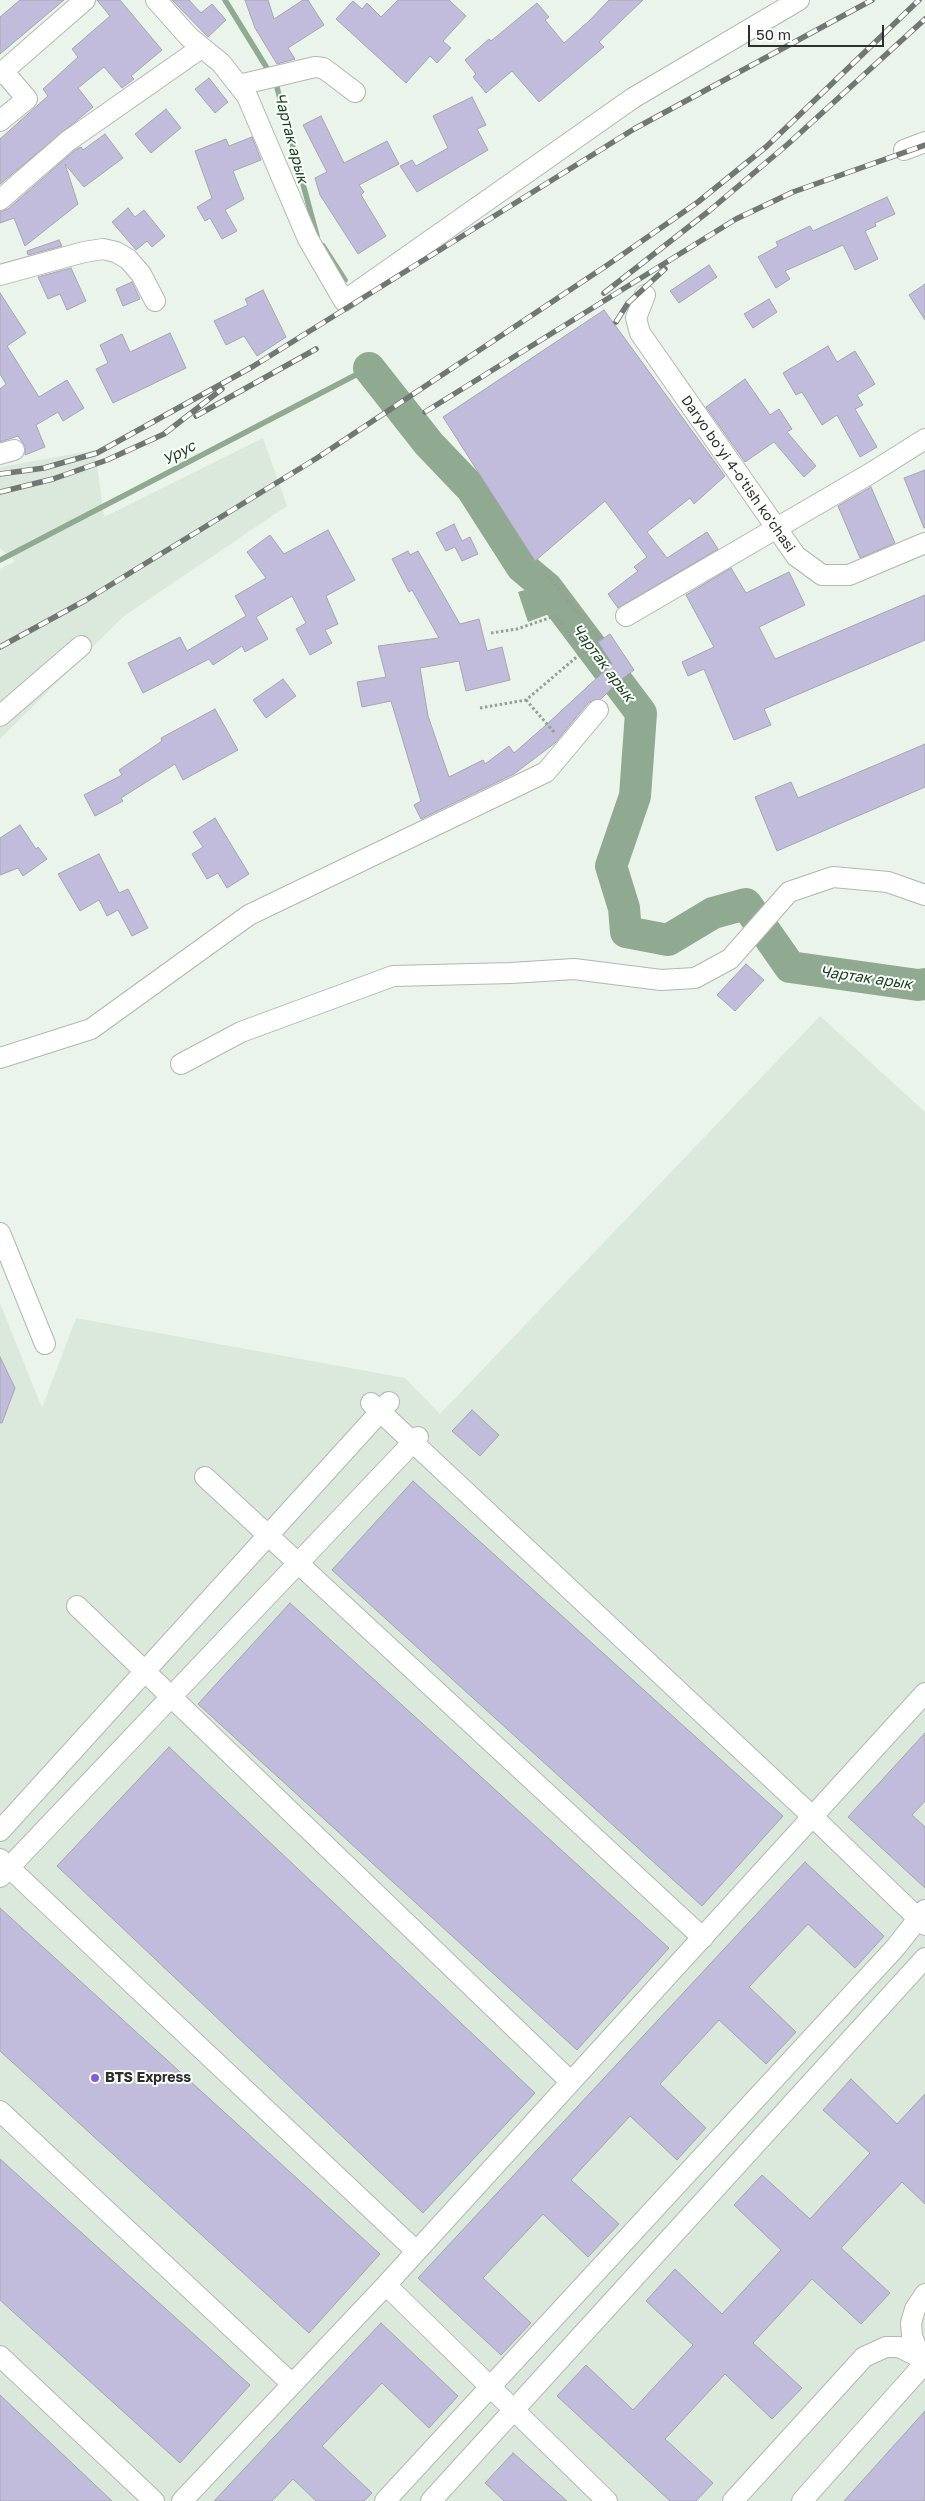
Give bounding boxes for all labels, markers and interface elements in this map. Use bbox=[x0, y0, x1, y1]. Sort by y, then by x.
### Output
scale bar bbox=[750, 15, 886, 47]
text: 50 m bbox=[756, 25, 791, 43]
water label: Чартак арык bbox=[270, 91, 312, 185]
street label: Daryo bo'yi 4-o'tish ko'chasi bbox=[677, 392, 799, 556]
water label: Урус bbox=[159, 437, 199, 469]
water label: Чартак арык bbox=[568, 621, 638, 705]
water label: Чартак арык bbox=[819, 963, 913, 993]
place label: BTS Express bbox=[105, 2070, 191, 2086]
marker: BTS Express bbox=[89, 2072, 101, 2084]

